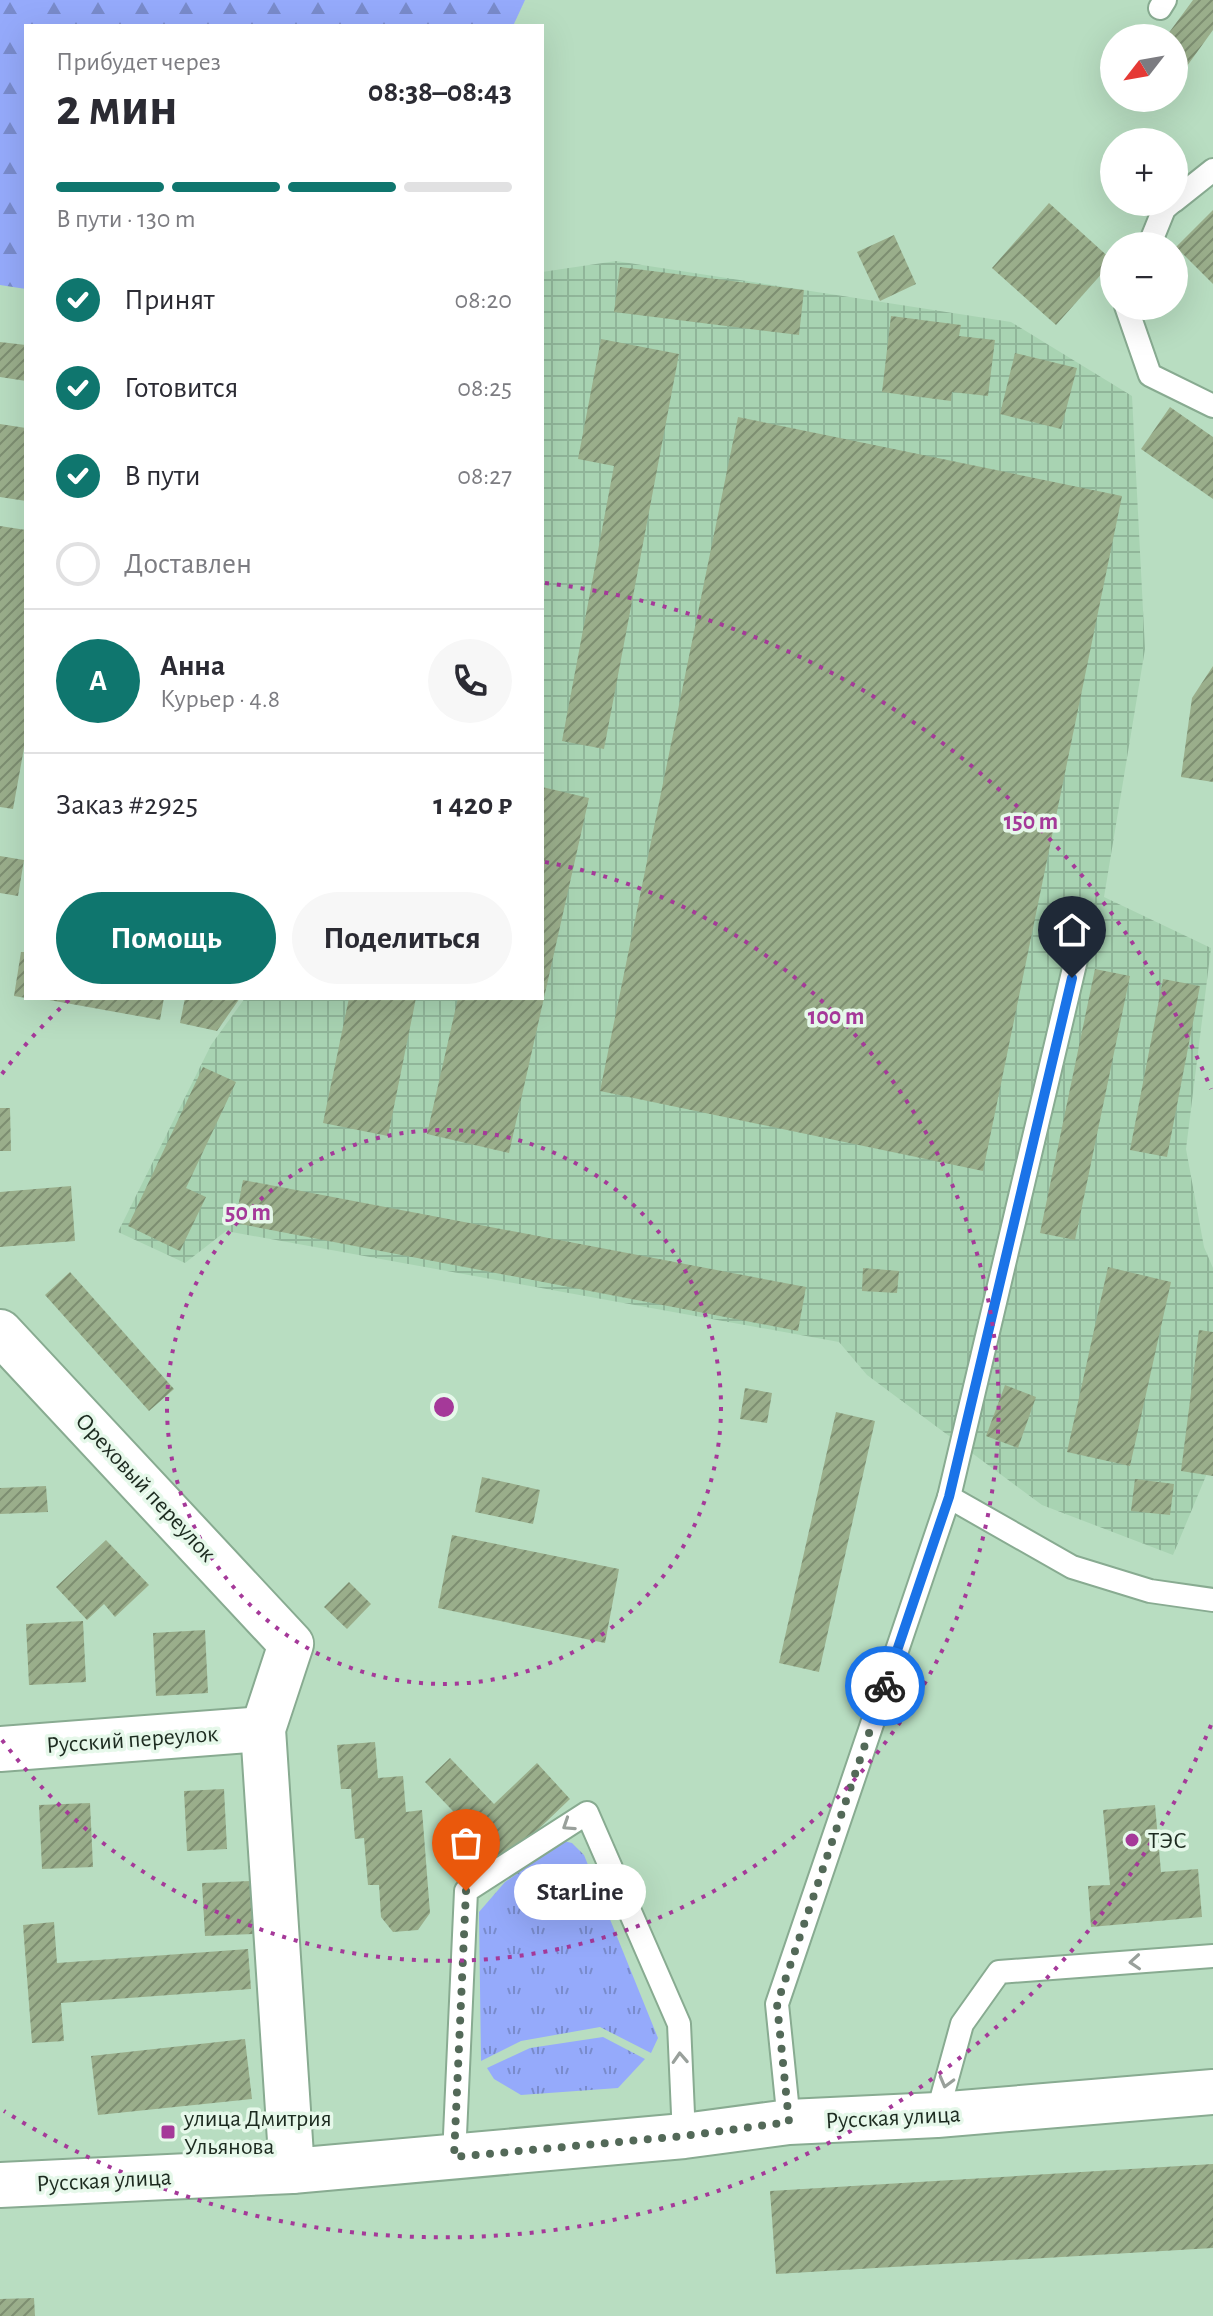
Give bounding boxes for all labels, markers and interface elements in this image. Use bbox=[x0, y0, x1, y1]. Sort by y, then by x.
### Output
north arrow bbox=[1100, 24, 1188, 112]
map controls bbox=[1100, 24, 1188, 320]
text: Прибудет через bbox=[56, 49, 221, 75]
text: 08:38–08:43 bbox=[368, 77, 512, 107]
text: 2 мин bbox=[56, 82, 178, 134]
button: + bbox=[1100, 128, 1188, 216]
text: В пути · 130 m bbox=[56, 206, 195, 232]
button: − bbox=[1100, 232, 1188, 320]
icon: check bbox=[56, 278, 100, 322]
text: Принят bbox=[124, 285, 215, 315]
text: 08:20 bbox=[454, 287, 512, 313]
icon: check bbox=[56, 366, 100, 410]
text: Готовится bbox=[124, 373, 238, 403]
text: 08:25 bbox=[457, 375, 512, 401]
icon: check bbox=[56, 454, 100, 498]
text: В пути bbox=[124, 461, 201, 491]
text: 08:27 bbox=[457, 463, 512, 489]
text: Доставлен bbox=[124, 549, 252, 579]
button: phone bbox=[428, 639, 512, 723]
text: Анна bbox=[160, 651, 225, 681]
text: А bbox=[89, 666, 107, 696]
text: Курьер · 4.8 bbox=[160, 686, 280, 712]
text: Заказ #2925 bbox=[56, 790, 198, 820]
text: 1 420 ₽ bbox=[433, 790, 512, 820]
text: 150 m bbox=[1004, 810, 1058, 834]
button: Помощь bbox=[56, 892, 276, 984]
button: Поделиться bbox=[292, 892, 512, 984]
pin bbox=[1038, 896, 1106, 978]
icon: home bbox=[1050, 908, 1094, 952]
text: 100 m bbox=[808, 1005, 864, 1029]
text: 50 m bbox=[225, 1201, 271, 1225]
centre of rings bbox=[430, 1393, 458, 1421]
street label: Ореховый переулок bbox=[71, 1409, 220, 1567]
courier bbox=[845, 1646, 925, 1726]
icon: bike bbox=[863, 1664, 907, 1708]
street label: Русский переулок bbox=[45, 1722, 219, 1758]
pin bbox=[432, 1809, 500, 1891]
one-way arrow bbox=[562, 1816, 576, 1831]
icon: bag bbox=[444, 1821, 488, 1865]
place label: ТЭС bbox=[1148, 1829, 1187, 1853]
marker: ТЭС bbox=[1123, 1831, 1141, 1849]
callout: StarLine bbox=[514, 1863, 646, 1919]
text: StarLine bbox=[537, 1879, 623, 1905]
one-way arrow bbox=[1128, 1953, 1141, 1970]
one-way arrow bbox=[672, 2051, 689, 2064]
one-way arrow bbox=[939, 2074, 956, 2088]
street label: Русская улица bbox=[825, 2102, 961, 2134]
place label: улица Дмитрия Ульянова bbox=[183, 2107, 332, 2159]
marker: улица Дмитрия Ульянова bbox=[159, 2123, 177, 2141]
street label: Русская улица bbox=[36, 2165, 172, 2197]

